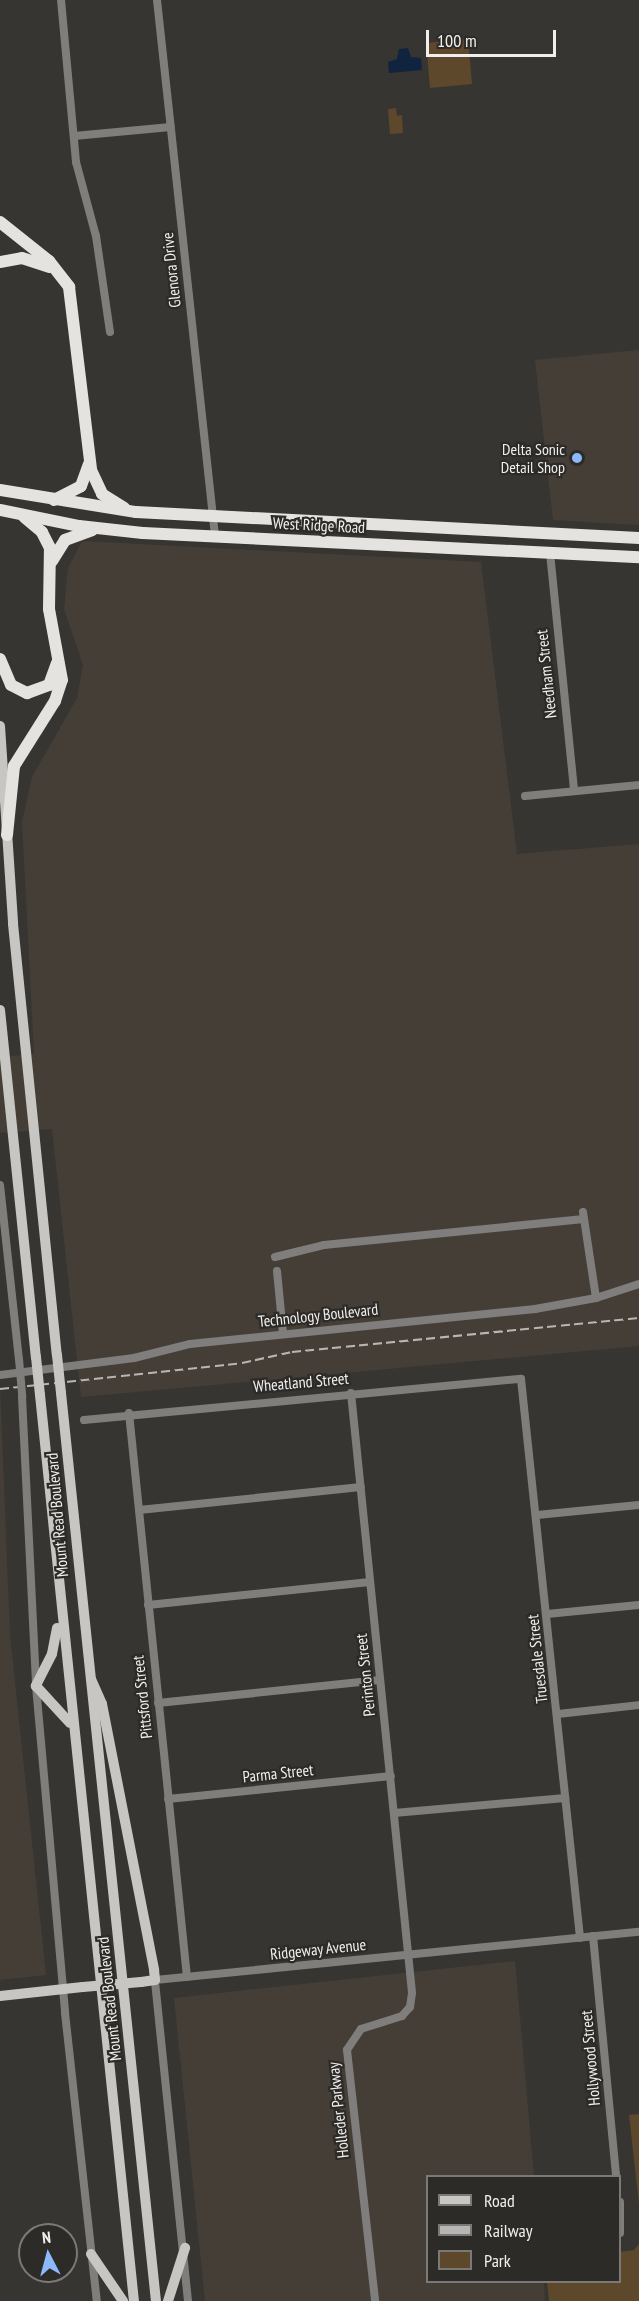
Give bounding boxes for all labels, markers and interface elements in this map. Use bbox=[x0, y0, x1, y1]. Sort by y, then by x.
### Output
scale bar bbox=[429, 18, 560, 56]
text: 100 m bbox=[437, 29, 477, 52]
street label: Glenora Drive bbox=[158, 232, 184, 308]
place label: Delta Sonic Detail Shop bbox=[501, 439, 565, 477]
marker: Delta Sonic Detail Shop bbox=[570, 451, 584, 465]
street label: West Ridge Road bbox=[272, 513, 366, 537]
street label: Needham Street bbox=[532, 629, 560, 719]
street label: Technology Boulevard bbox=[257, 1299, 379, 1331]
street label: Wheatland Street bbox=[252, 1368, 350, 1396]
street label: Mount Read Boulevard bbox=[42, 1452, 72, 1578]
street label: Truesdale Street bbox=[523, 1614, 551, 1704]
street label: Perinton Street bbox=[351, 1633, 379, 1717]
street label: Pittsford Street bbox=[128, 1654, 156, 1740]
street label: Parma Street bbox=[242, 1760, 314, 1786]
street label: Ridgeway Avenue bbox=[269, 1934, 367, 1964]
street label: Mount Read Boulevard bbox=[93, 1936, 125, 2062]
street label: Hollywood Street bbox=[576, 2010, 604, 2106]
street label: Holleder Parkway bbox=[323, 2061, 353, 2159]
legend bbox=[426, 2175, 621, 2283]
text: Road bbox=[484, 2189, 515, 2212]
text: Railway bbox=[484, 2219, 533, 2242]
north arrow bbox=[18, 2223, 78, 2283]
text: N bbox=[41, 2227, 52, 2247]
text: Park bbox=[484, 2249, 511, 2272]

